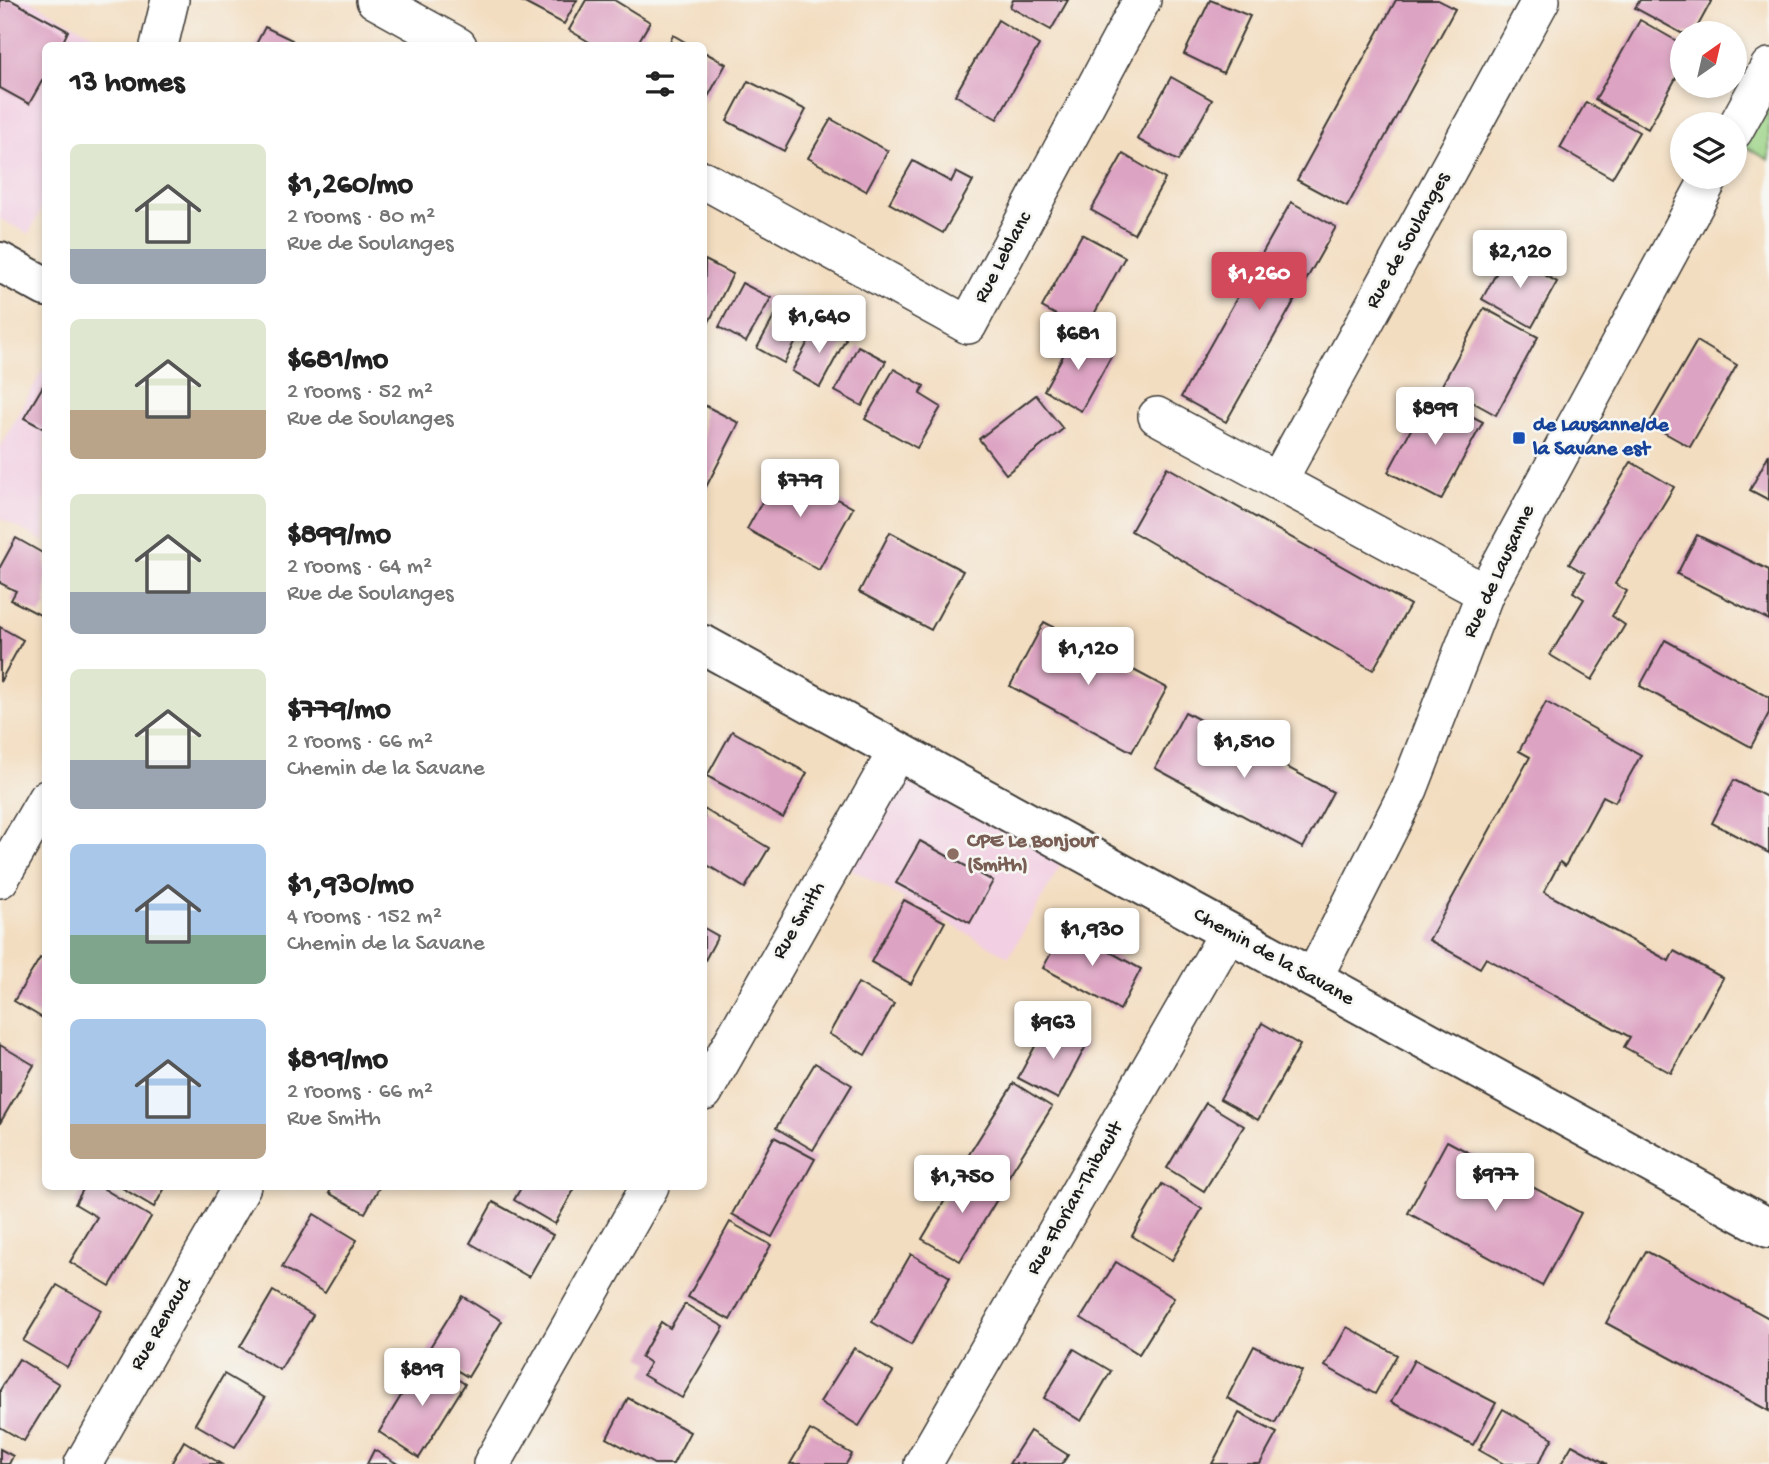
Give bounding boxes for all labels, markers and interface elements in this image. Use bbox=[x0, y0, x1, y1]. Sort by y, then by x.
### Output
north arrow bbox=[1670, 21, 1746, 98]
map controls bbox=[1670, 21, 1747, 189]
icon: filters bbox=[641, 65, 679, 103]
text: 13 homes bbox=[70, 67, 184, 102]
button: layers bbox=[1670, 112, 1747, 189]
street label: Rue de Soulanges bbox=[1361, 167, 1457, 314]
text: $1,260/mo bbox=[287, 169, 413, 204]
icon: home bbox=[126, 172, 210, 256]
text: 2 rooms · 80 m² bbox=[287, 204, 435, 231]
street label: Rue Leblanc bbox=[970, 207, 1039, 308]
pin: $2,120 bbox=[1463, 230, 1577, 290]
text: Rue de Soulanges bbox=[287, 231, 454, 258]
text: $2,120 bbox=[1489, 239, 1551, 266]
pin: $1,260 bbox=[1202, 252, 1316, 312]
text: $1,260 bbox=[1228, 261, 1290, 288]
pin: $1,640 bbox=[762, 296, 876, 355]
text: $1,640 bbox=[788, 304, 850, 331]
pin: $681 bbox=[1037, 312, 1119, 372]
text: $681 bbox=[1056, 321, 1100, 348]
text: $681/mo bbox=[287, 344, 388, 379]
icon: home bbox=[126, 347, 210, 431]
text: 2 rooms · 52 m² bbox=[287, 379, 433, 406]
pin: $899 bbox=[1394, 388, 1476, 447]
text: $899 bbox=[1412, 396, 1458, 423]
text: Rue de Soulanges bbox=[287, 406, 454, 433]
place label: de Lausanne/de la Savane est bbox=[1532, 414, 1670, 463]
marker: de Lausanne/de la Savane est bbox=[1511, 430, 1527, 446]
pin: $779 bbox=[759, 460, 841, 519]
text: $779 bbox=[777, 468, 823, 495]
street label: Rue de Lausanne bbox=[1458, 500, 1542, 643]
text: $899/mo bbox=[287, 519, 391, 554]
icon: home bbox=[126, 522, 210, 606]
text: 2 rooms · 64 m² bbox=[287, 554, 432, 581]
text: Rue de Soulanges bbox=[287, 581, 454, 608]
pin: $1,120 bbox=[1031, 628, 1145, 687]
text: $1,120 bbox=[1058, 636, 1118, 663]
text: $779/mo bbox=[287, 694, 391, 729]
icon: home bbox=[126, 697, 210, 781]
pin: $1,510 bbox=[1187, 720, 1301, 780]
text: 2 rooms · 66 m² bbox=[287, 729, 433, 756]
text: $1,510 bbox=[1213, 729, 1275, 756]
text: Chemin de la Savane bbox=[287, 756, 485, 783]
place label: CPE Le Bonjour (Smith) bbox=[966, 830, 1100, 879]
marker: CPE Le Bonjour (Smith) bbox=[945, 846, 961, 862]
text: $1,930/mo bbox=[287, 869, 414, 904]
icon: home bbox=[126, 872, 210, 956]
street label: Rue Smith bbox=[768, 878, 832, 964]
street label: Chemin de la Savane bbox=[1188, 903, 1359, 1013]
text: 4 rooms · 152 m² bbox=[287, 904, 442, 931]
pin: $1,930 bbox=[1035, 908, 1149, 968]
text: $1,930 bbox=[1060, 917, 1124, 944]
text: Chemin de la Savane bbox=[287, 931, 485, 958]
pin: $963 bbox=[1012, 1002, 1094, 1061]
text: $963 bbox=[1030, 1010, 1076, 1037]
text: $819/mo bbox=[287, 1044, 388, 1079]
icon: home bbox=[126, 1047, 210, 1131]
text: 2 rooms · 66 m² bbox=[287, 1079, 433, 1106]
text: Rue Smith bbox=[287, 1106, 381, 1133]
street label: Rue Florian-Thibault bbox=[1022, 1116, 1131, 1280]
pin: $977 bbox=[1454, 1154, 1536, 1213]
pin: $1,750 bbox=[905, 1156, 1019, 1215]
text: $977 bbox=[1472, 1162, 1518, 1189]
text: $1,750 bbox=[930, 1164, 994, 1191]
street label: Rue Renaud bbox=[126, 1273, 199, 1376]
pin: $819 bbox=[381, 1348, 463, 1408]
text: $819 bbox=[400, 1357, 444, 1384]

